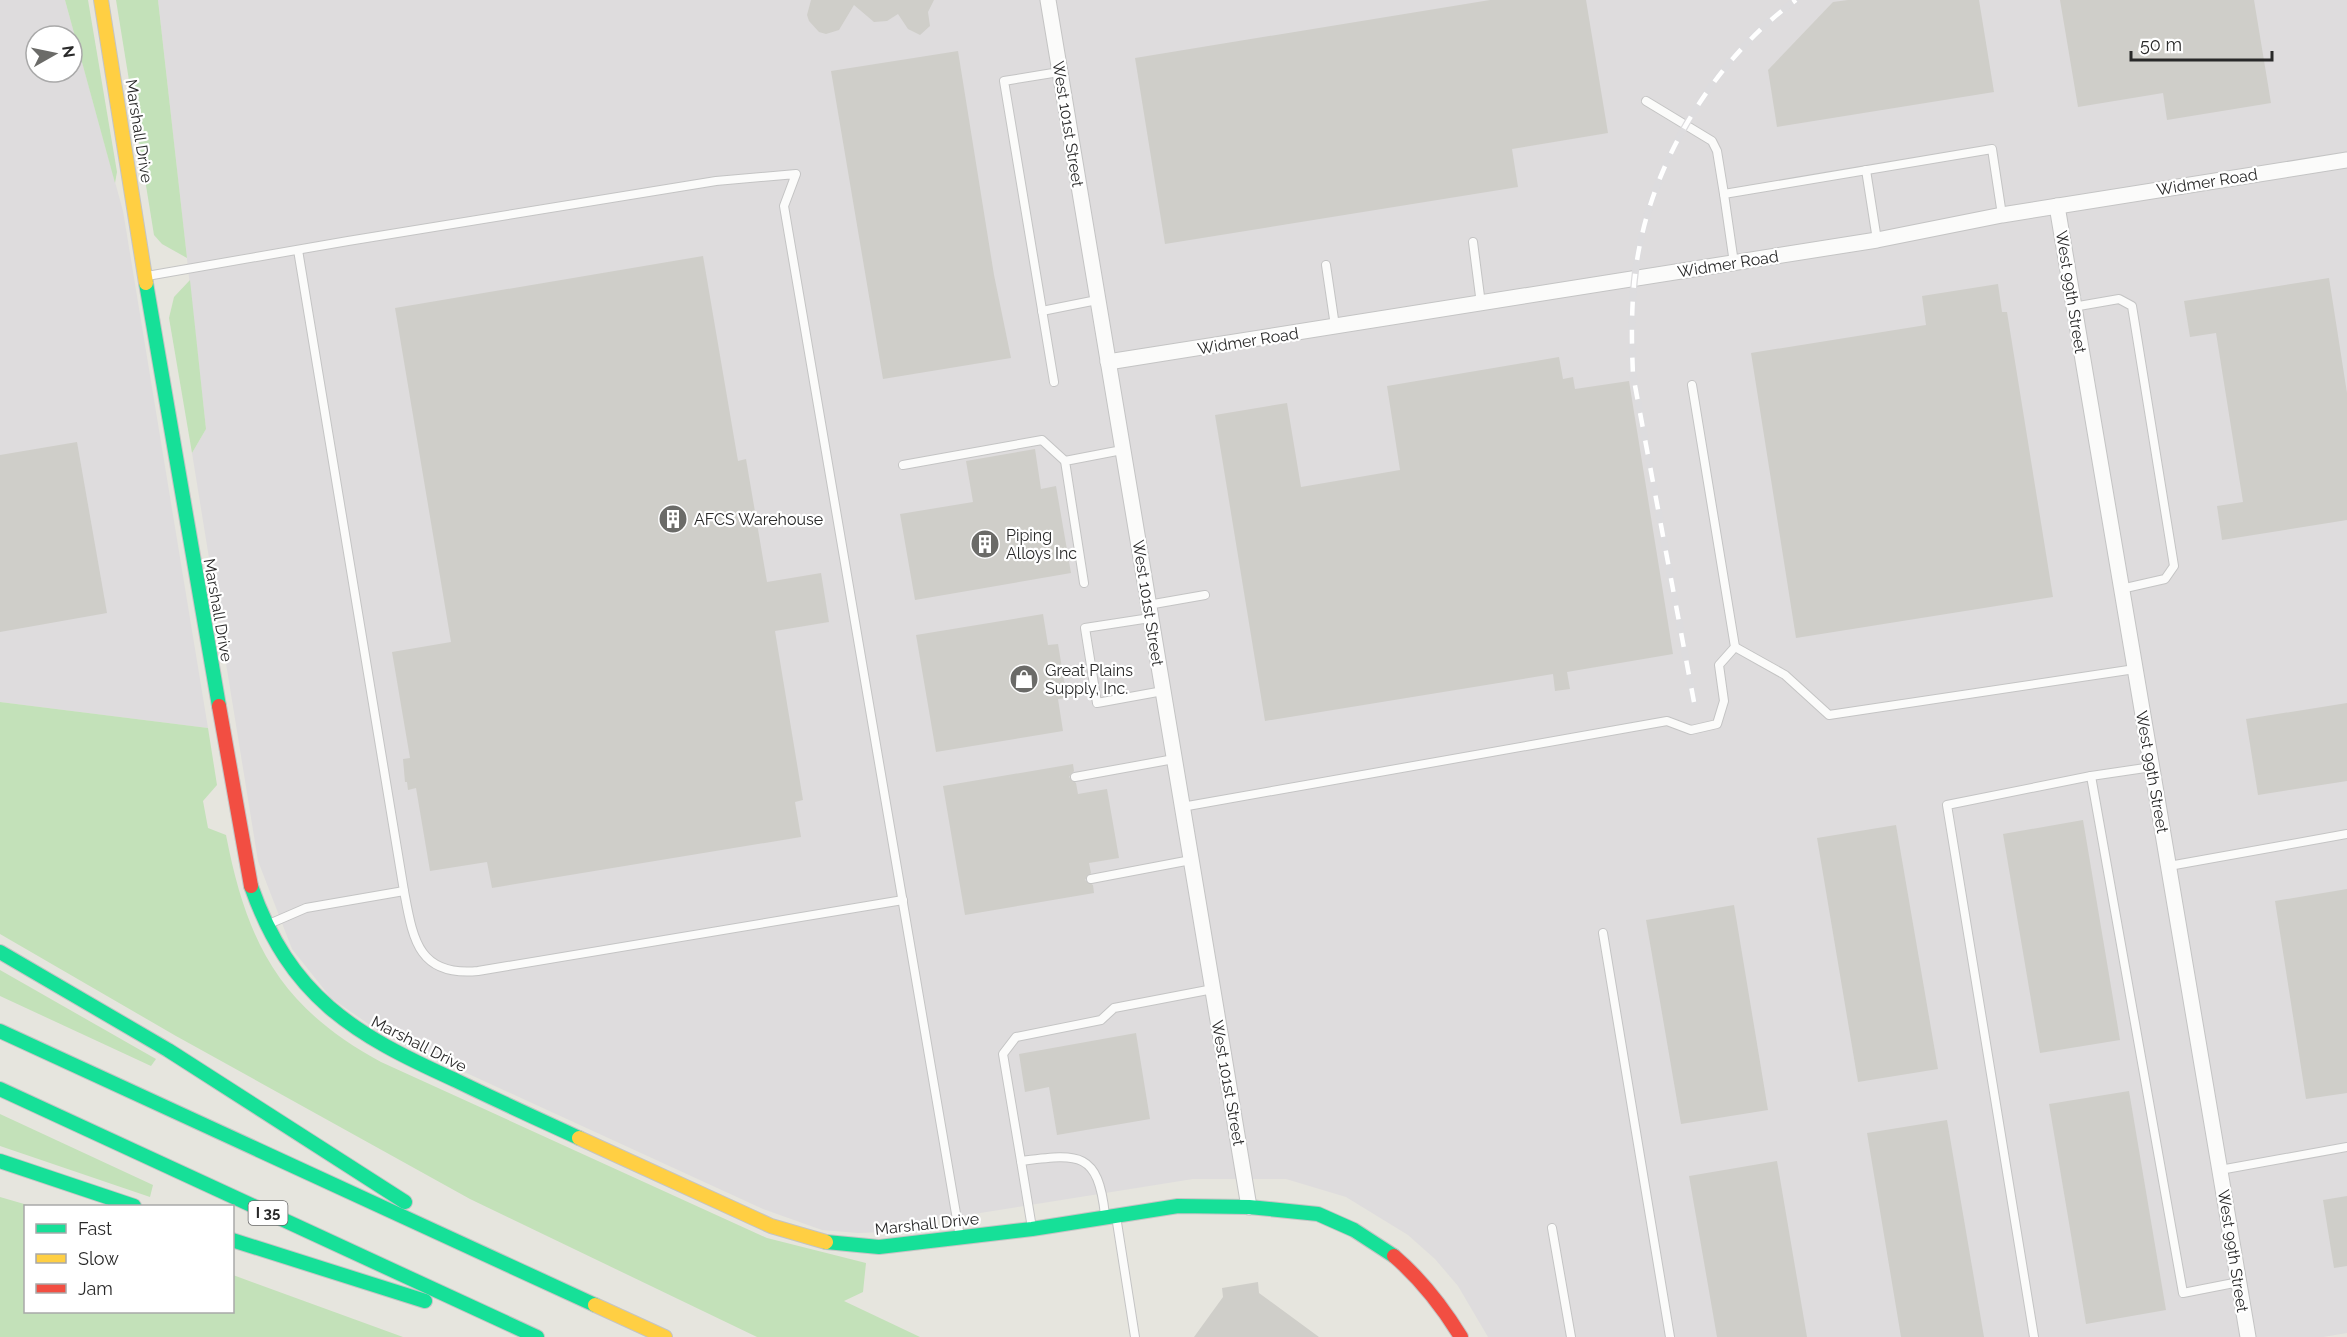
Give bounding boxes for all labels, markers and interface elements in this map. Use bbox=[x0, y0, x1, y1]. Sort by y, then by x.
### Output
north arrow bbox=[24, 24, 84, 84]
scale bar bbox=[2131, 24, 2272, 62]
text: 50 m bbox=[2140, 34, 2182, 55]
text: N bbox=[58, 44, 79, 59]
street label: West 101st Street bbox=[1049, 60, 1087, 189]
street label: Marshall Drive bbox=[121, 78, 157, 184]
street label: Widmer Road bbox=[2155, 165, 2259, 199]
street label: West 99th Street bbox=[2052, 229, 2090, 355]
street label: Widmer Road bbox=[1676, 247, 1780, 281]
street label: Widmer Road bbox=[1196, 324, 1300, 358]
building icon: AFCS Warehouse bbox=[657, 503, 689, 535]
place label: AFCS Warehouse bbox=[694, 510, 823, 529]
place label: Piping Alloys Inc bbox=[1006, 526, 1077, 563]
building icon: Piping Alloys Inc bbox=[969, 528, 1001, 560]
street label: West 101st Street bbox=[1129, 539, 1167, 668]
street label: Marshall Drive bbox=[200, 557, 236, 663]
place label: Great Plains Supply, Inc. bbox=[1045, 661, 1133, 698]
shop icon: Great Plains Supply, Inc. bbox=[1008, 663, 1040, 695]
street label: West 99th Street bbox=[2132, 709, 2172, 835]
street label: Marshall Drive bbox=[368, 1012, 470, 1076]
street label: West 101st Street bbox=[1208, 1019, 1249, 1148]
street label: West 99th Street bbox=[2214, 1188, 2252, 1314]
road number: I 35 bbox=[248, 1201, 288, 1225]
legend bbox=[24, 1205, 234, 1313]
street label: Marshall Drive bbox=[874, 1209, 980, 1239]
text: Fast bbox=[78, 1218, 112, 1239]
text: Slow bbox=[78, 1248, 119, 1269]
text: Jam bbox=[78, 1278, 113, 1299]

